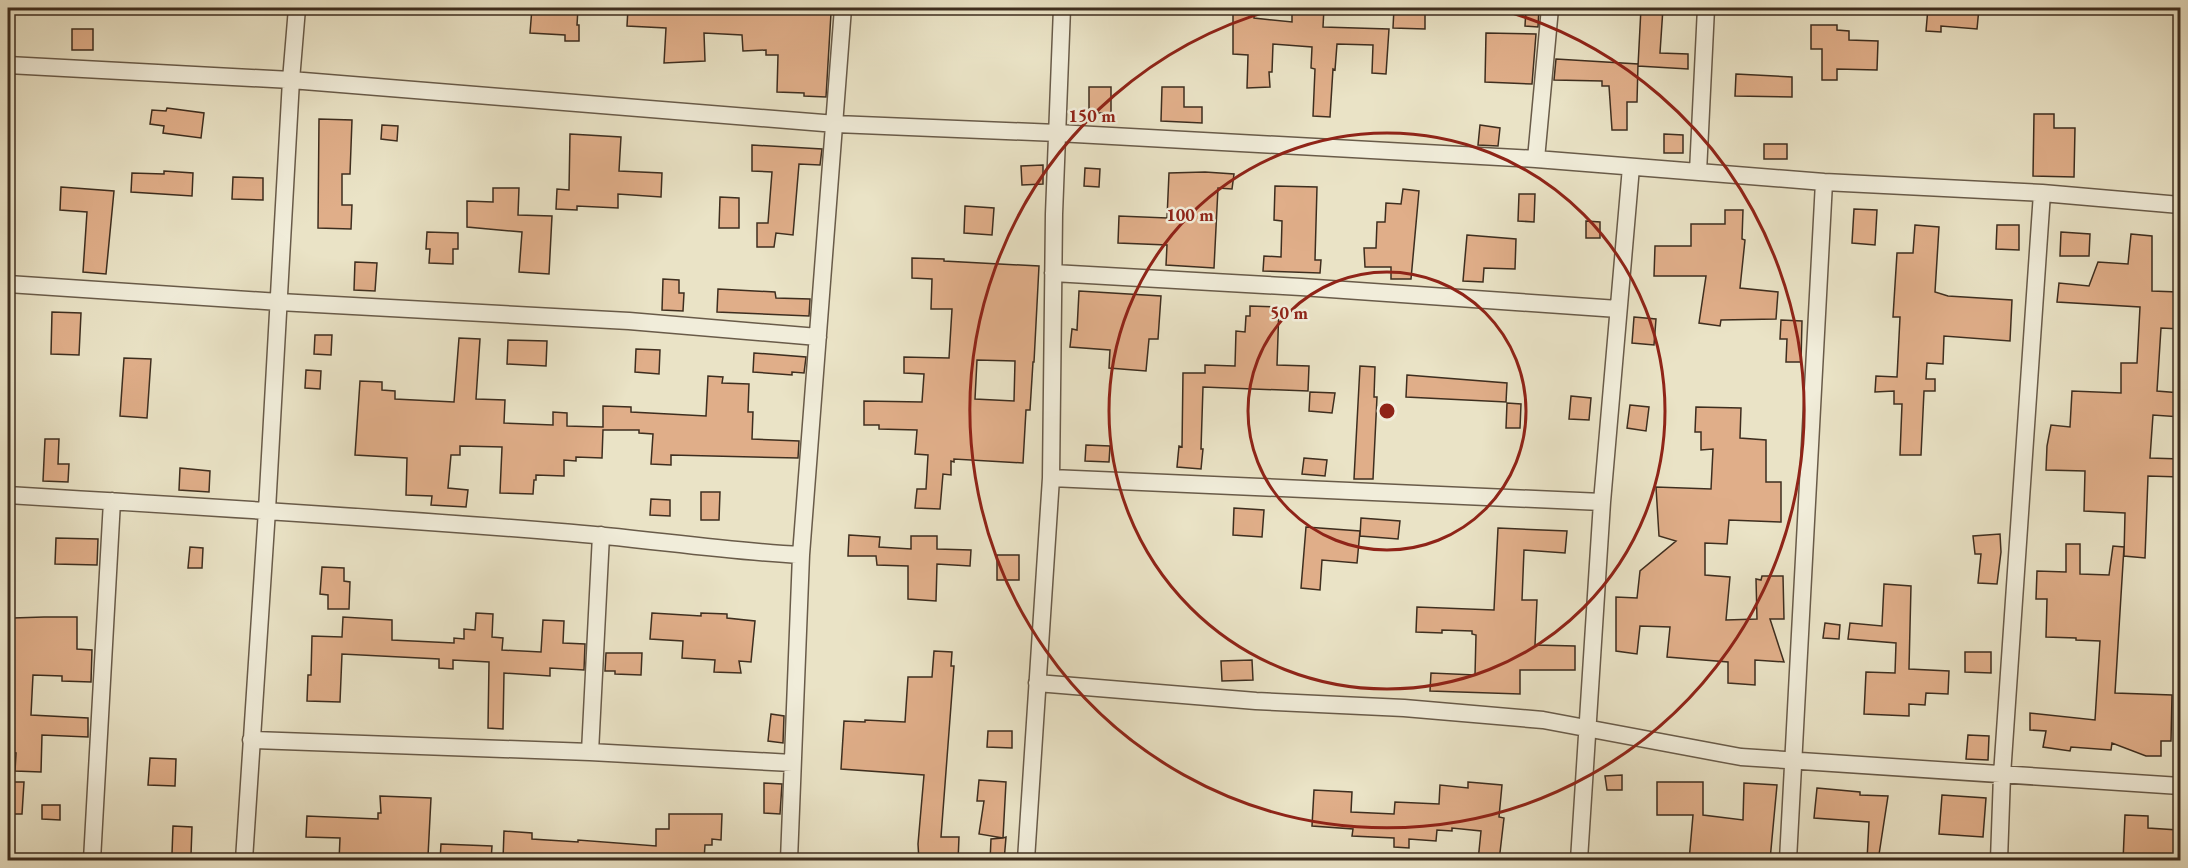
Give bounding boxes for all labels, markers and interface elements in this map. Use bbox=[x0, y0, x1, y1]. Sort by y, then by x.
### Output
text: 150 m bbox=[1068, 104, 1116, 127]
text: 100 m bbox=[1166, 203, 1214, 226]
text: 50 m bbox=[1270, 301, 1308, 324]
centre of rings bbox=[1377, 401, 1397, 421]

